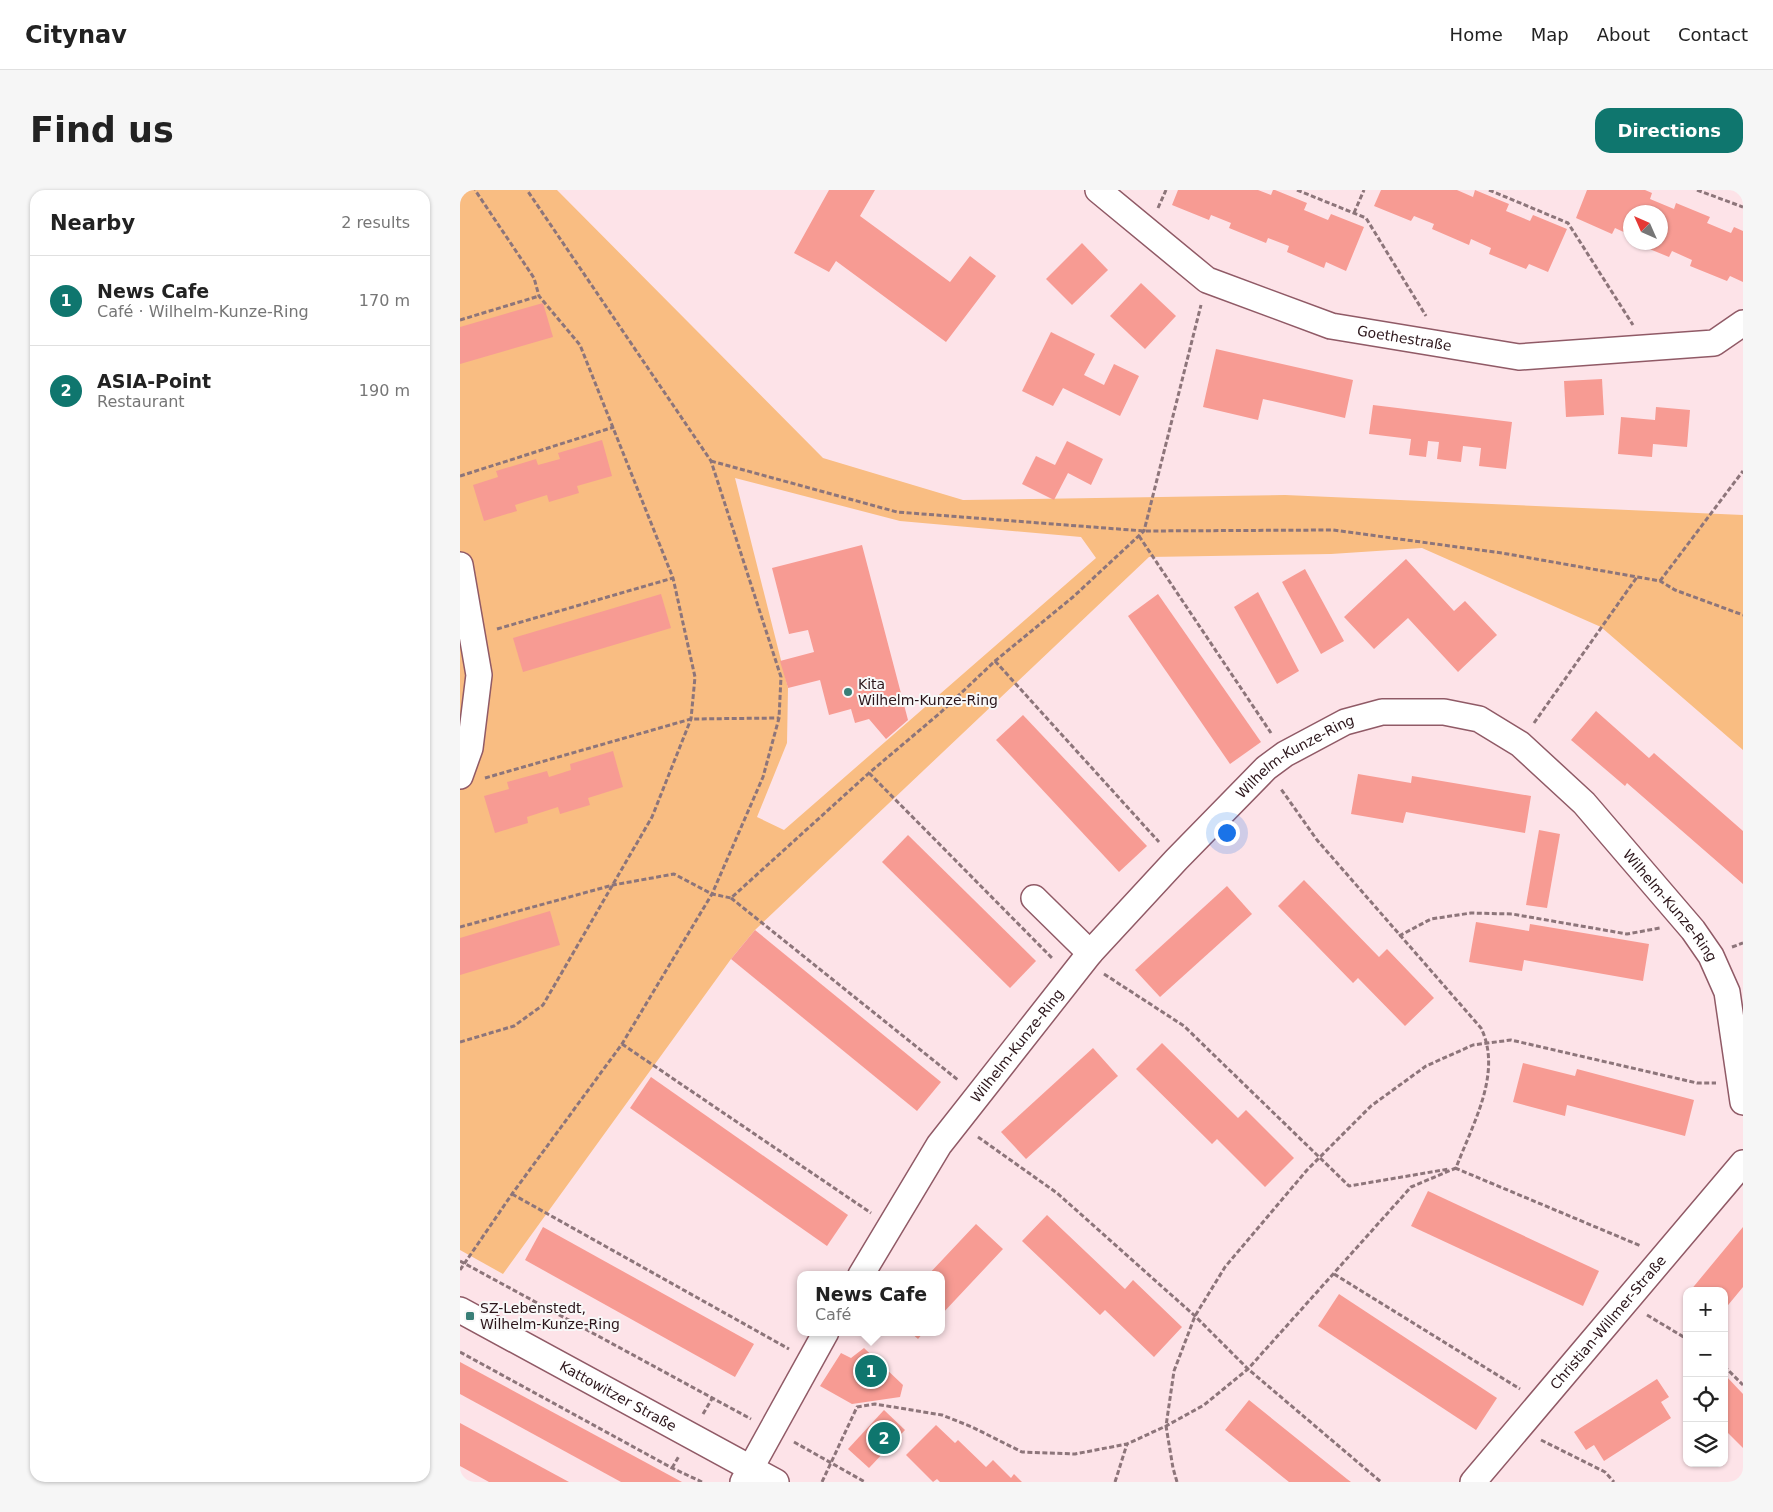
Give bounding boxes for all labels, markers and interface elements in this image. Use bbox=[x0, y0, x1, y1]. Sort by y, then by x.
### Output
text: Citynav bbox=[25, 21, 127, 49]
text: Home bbox=[1450, 24, 1503, 45]
text: Map bbox=[1531, 24, 1569, 45]
text: About bbox=[1597, 24, 1650, 45]
text: Contact bbox=[1678, 24, 1748, 45]
button: Directions bbox=[1595, 108, 1743, 153]
text: Find us bbox=[30, 110, 174, 150]
north arrow bbox=[1623, 205, 1668, 250]
text: Nearby bbox=[50, 211, 135, 235]
text: 2 results bbox=[341, 213, 410, 232]
text: News Cafe bbox=[97, 280, 209, 302]
text: 1 bbox=[60, 291, 72, 310]
text: 170 m bbox=[359, 291, 410, 310]
text: Café · Wilhelm-Kunze-Ring bbox=[97, 302, 309, 321]
street label: Goethestraße bbox=[1356, 322, 1453, 354]
text: ASIA-Point bbox=[97, 370, 211, 392]
text: 2 bbox=[60, 381, 72, 400]
text: 190 m bbox=[359, 381, 410, 400]
text: Restaurant bbox=[97, 392, 185, 411]
place label: Kita Wilhelm-Kunze-Ring bbox=[858, 676, 998, 708]
marker: Kita Wilhelm-Kunze-Ring bbox=[842, 686, 854, 698]
street label: Wilhelm-Kunze-Ring bbox=[1233, 712, 1356, 802]
your location bbox=[1214, 820, 1240, 846]
street label: Wilhelm-Kunze-Ring bbox=[1620, 846, 1720, 964]
street label: Wilhelm-Kunze-Ring bbox=[968, 986, 1067, 1106]
street label: Christian-Willmer-Straße bbox=[1547, 1252, 1669, 1393]
popup bbox=[797, 1271, 945, 1336]
text: News Cafe bbox=[815, 1283, 927, 1305]
map controls bbox=[1683, 1287, 1728, 1467]
button: + bbox=[1683, 1287, 1728, 1332]
place label: SZ-Lebenstedt, Wilhelm-Kunze-Ring bbox=[480, 1300, 620, 1332]
text: Café bbox=[815, 1305, 851, 1324]
marker: SZ-Lebenstedt, Wilhelm-Kunze-Ring bbox=[464, 1310, 476, 1322]
button: − bbox=[1683, 1332, 1728, 1377]
pin: 1 bbox=[855, 1352, 887, 1390]
street label: Kattowitzer Straße bbox=[557, 1358, 679, 1434]
button: locate bbox=[1683, 1377, 1728, 1422]
pin: 2 bbox=[868, 1419, 900, 1457]
button: layers bbox=[1683, 1422, 1728, 1467]

